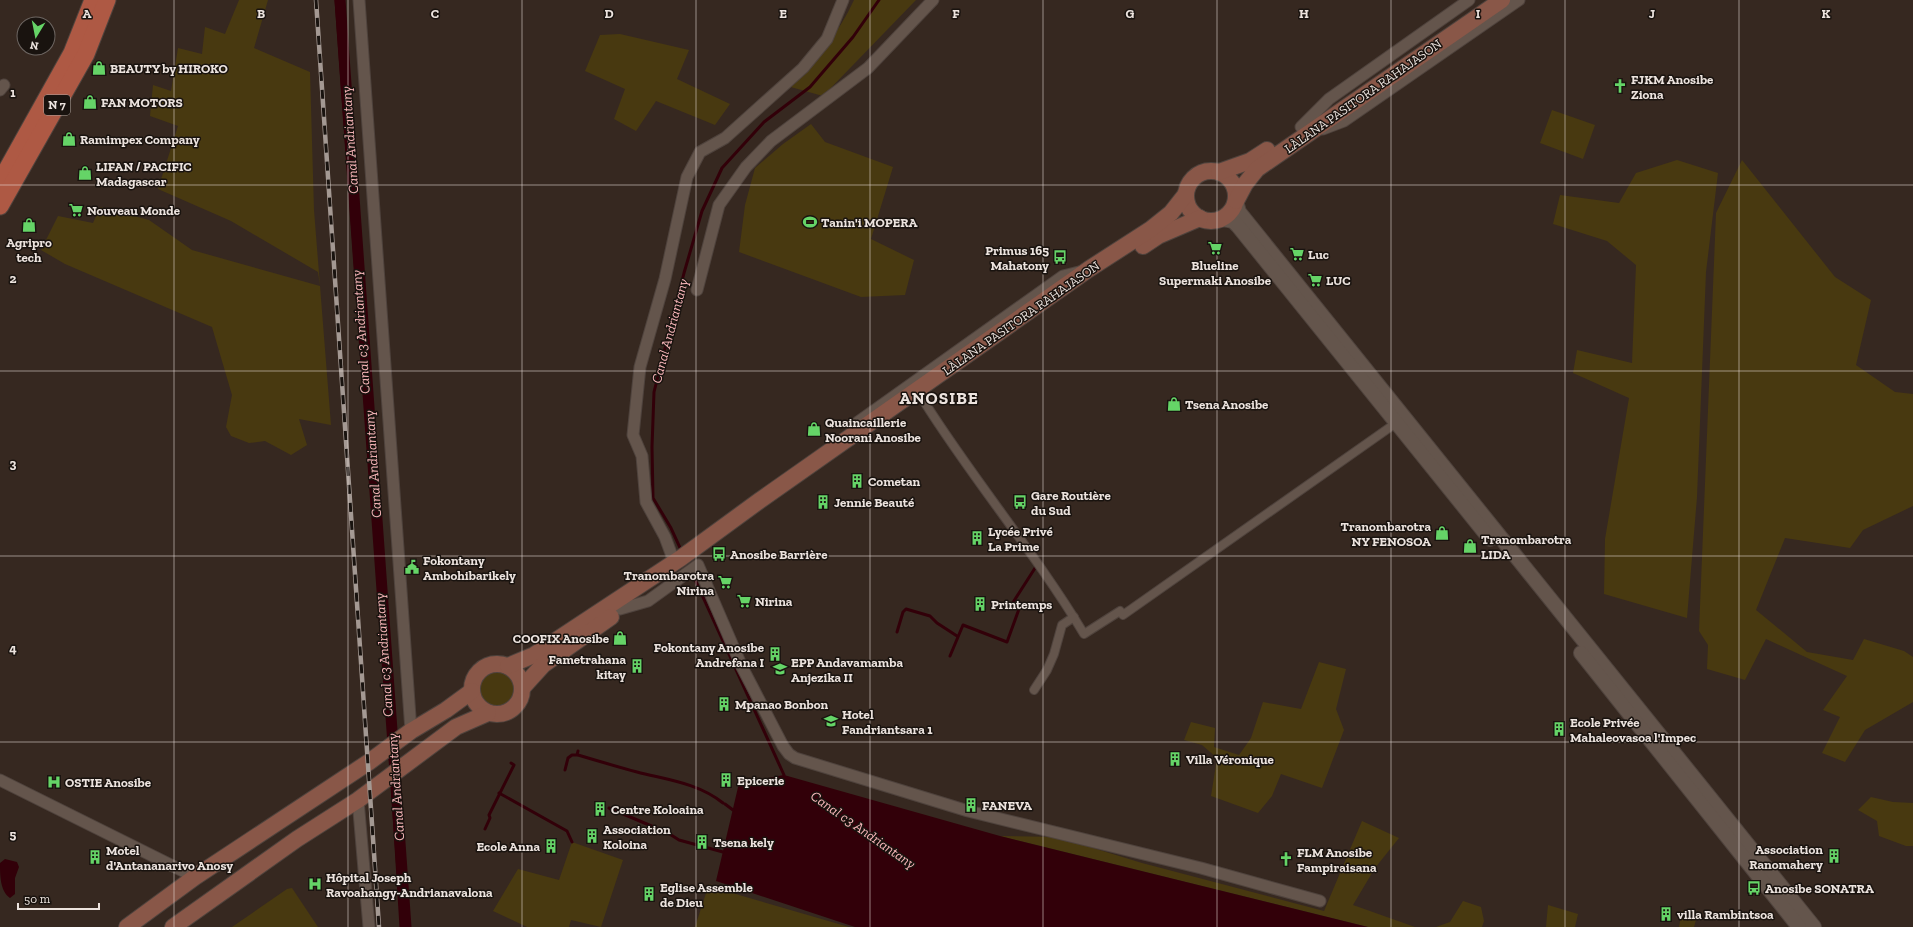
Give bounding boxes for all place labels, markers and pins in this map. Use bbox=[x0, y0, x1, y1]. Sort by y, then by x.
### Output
shop icon: BEAUTY by HIROKO bbox=[91, 60, 107, 76]
place label: BEAUTY by HIROKO bbox=[110, 61, 228, 76]
place label: FJKM Anosibe Ziona bbox=[1631, 72, 1714, 102]
church icon: FJKM Anosibe Ziona bbox=[1612, 78, 1628, 94]
shop icon: FAN MOTORS bbox=[82, 94, 98, 110]
place label: FAN MOTORS bbox=[101, 95, 183, 110]
shop icon: Ramimpex Company bbox=[61, 131, 77, 147]
place label: Ramimpex Company bbox=[80, 132, 200, 147]
place label: LIFAN / PACIFIC Madagascar bbox=[96, 159, 192, 189]
shop icon: LIFAN / PACIFIC Madagascar bbox=[77, 165, 93, 181]
supermarket icon: Nouveau Monde bbox=[68, 202, 84, 218]
place label: Nouveau Monde bbox=[87, 203, 181, 218]
sports icon: Tanin'i MOPERA bbox=[802, 214, 818, 230]
place label: Tanin'i MOPERA bbox=[821, 215, 917, 230]
shop icon: Agripro tech bbox=[21, 217, 37, 233]
place label: Agripro tech bbox=[6, 235, 52, 265]
supermarket icon: Blueline Supermaki Anosibe bbox=[1207, 240, 1223, 256]
place label: Primus 165 Mahatony bbox=[985, 243, 1049, 273]
supermarket icon: Luc bbox=[1289, 246, 1305, 262]
place label: Luc bbox=[1308, 247, 1329, 262]
bus stop icon: Primus 165 Mahatony bbox=[1052, 249, 1068, 265]
place label: Blueline Supermaki Anosibe bbox=[1159, 258, 1272, 288]
supermarket icon: LUC bbox=[1307, 272, 1323, 288]
place label: LUC bbox=[1326, 273, 1351, 288]
shop icon: Tsena Anosibe bbox=[1166, 396, 1182, 412]
place label: Tsena Anosibe bbox=[1185, 397, 1269, 412]
place label: Quaincaillerie Noorani Anosibe bbox=[825, 415, 922, 445]
shop icon: Quaincaillerie Noorani Anosibe bbox=[806, 421, 822, 437]
building icon: Cometan bbox=[849, 473, 865, 489]
place label: Cometan bbox=[868, 474, 921, 489]
place label: Gare Routière du Sud bbox=[1031, 488, 1112, 518]
building icon: Jennie Beauté bbox=[815, 494, 831, 510]
bus stop icon: Gare Routière du Sud bbox=[1012, 494, 1028, 510]
place label: Jennie Beauté bbox=[834, 495, 915, 510]
place label: Tranombarotra NY FENOSOA bbox=[1341, 519, 1431, 549]
place label: Lycée Privé La Prime bbox=[988, 524, 1053, 554]
shop icon: Tranombarotra NY FENOSOA bbox=[1434, 525, 1450, 541]
building icon: Lycée Privé La Prime bbox=[969, 530, 985, 546]
place label: Tranombarotra LIDA bbox=[1481, 532, 1572, 562]
shop icon: Tranombarotra LIDA bbox=[1462, 538, 1478, 554]
bus stop icon: Anosibe Barrière bbox=[711, 546, 727, 562]
place label: Anosibe Barrière bbox=[730, 547, 828, 562]
place label: Fokontany Ambohibarikely bbox=[423, 553, 516, 583]
public building icon: Fokontany Ambohibarikely bbox=[404, 559, 420, 575]
place label: Tranombarotra Nirina bbox=[624, 568, 714, 598]
supermarket icon: Tranombarotra Nirina bbox=[717, 574, 733, 590]
supermarket icon: Nirina bbox=[736, 593, 752, 609]
place label: Nirina bbox=[755, 594, 793, 609]
building icon: Printemps bbox=[972, 596, 988, 612]
place label: Printemps bbox=[991, 597, 1052, 612]
shop icon: COOFIX Anosibe bbox=[612, 630, 628, 646]
place label: COOFIX Anosibe bbox=[513, 631, 610, 646]
place label: Fokontany Anosibe Andrefana I bbox=[654, 640, 765, 670]
building icon: Fokontany Anosibe Andrefana I bbox=[767, 646, 783, 662]
place label: Fametrahana kitay bbox=[549, 652, 626, 682]
place label: EPP Andavamamba Anjezika II bbox=[791, 655, 903, 686]
building icon: Fametrahana kitay bbox=[629, 658, 645, 674]
school or university icon: EPP Andavamamba Anjezika II bbox=[772, 661, 788, 677]
building icon: Mpanao Bonbon bbox=[716, 696, 732, 712]
place label: Mpanao Bonbon bbox=[735, 697, 829, 712]
place label: Hotel Fandriantsara 1 bbox=[842, 707, 933, 737]
school or university icon: Hotel Fandriantsara 1 bbox=[823, 713, 839, 729]
place label: Ecole Privée Mahaleovasoa l'Impec bbox=[1570, 715, 1696, 745]
building icon: Ecole Privée Mahaleovasoa l'Impec bbox=[1551, 721, 1567, 737]
building icon: Villa Véronique bbox=[1167, 751, 1183, 767]
place label: Villa Véronique bbox=[1186, 752, 1275, 767]
building icon: Epicerie bbox=[718, 772, 734, 788]
place label: Epicerie bbox=[737, 773, 785, 788]
hospital icon: OSTIE Anosibe bbox=[46, 774, 62, 790]
place label: OSTIE Anosibe bbox=[65, 775, 152, 790]
building icon: FANEVA bbox=[963, 797, 979, 813]
place label: FANEVA bbox=[982, 798, 1032, 813]
building icon: Centre Koloaina bbox=[592, 801, 608, 817]
place label: Centre Koloaina bbox=[611, 802, 704, 817]
place label: Association Koloina bbox=[603, 822, 671, 852]
building icon: Association Koloina bbox=[584, 828, 600, 844]
building icon: Tsena kely bbox=[694, 834, 710, 850]
place label: Tsena kely bbox=[713, 835, 774, 850]
building icon: Ecole Anna bbox=[543, 838, 559, 854]
place label: Ecole Anna bbox=[476, 839, 540, 854]
place label: Association Ranomahery bbox=[1749, 842, 1823, 872]
place label: Motel d'Antananarivo Anosy bbox=[106, 843, 233, 873]
place label: FLM Anosibe Fampiraisana bbox=[1297, 845, 1377, 875]
building icon: Association Ranomahery bbox=[1826, 848, 1842, 864]
building icon: Motel d'Antananarivo Anosy bbox=[87, 849, 103, 865]
church icon: FLM Anosibe Fampiraisana bbox=[1278, 851, 1294, 867]
place label: Hôpital Joseph Ravoahangy-Andrianavalona bbox=[326, 870, 493, 900]
hospital icon: Hôpital Joseph Ravoahangy-Andrianavalona bbox=[307, 876, 323, 892]
place label: Eglise Assemble de Dieu bbox=[660, 880, 753, 910]
bus stop icon: Anosibe SONATRA bbox=[1746, 880, 1762, 896]
place label: Anosibe SONATRA bbox=[1765, 881, 1874, 896]
building icon: Eglise Assemble de Dieu bbox=[641, 886, 657, 902]
building icon: villa Rambintsoa bbox=[1658, 906, 1674, 922]
place label: villa Rambintsoa bbox=[1677, 907, 1774, 922]

